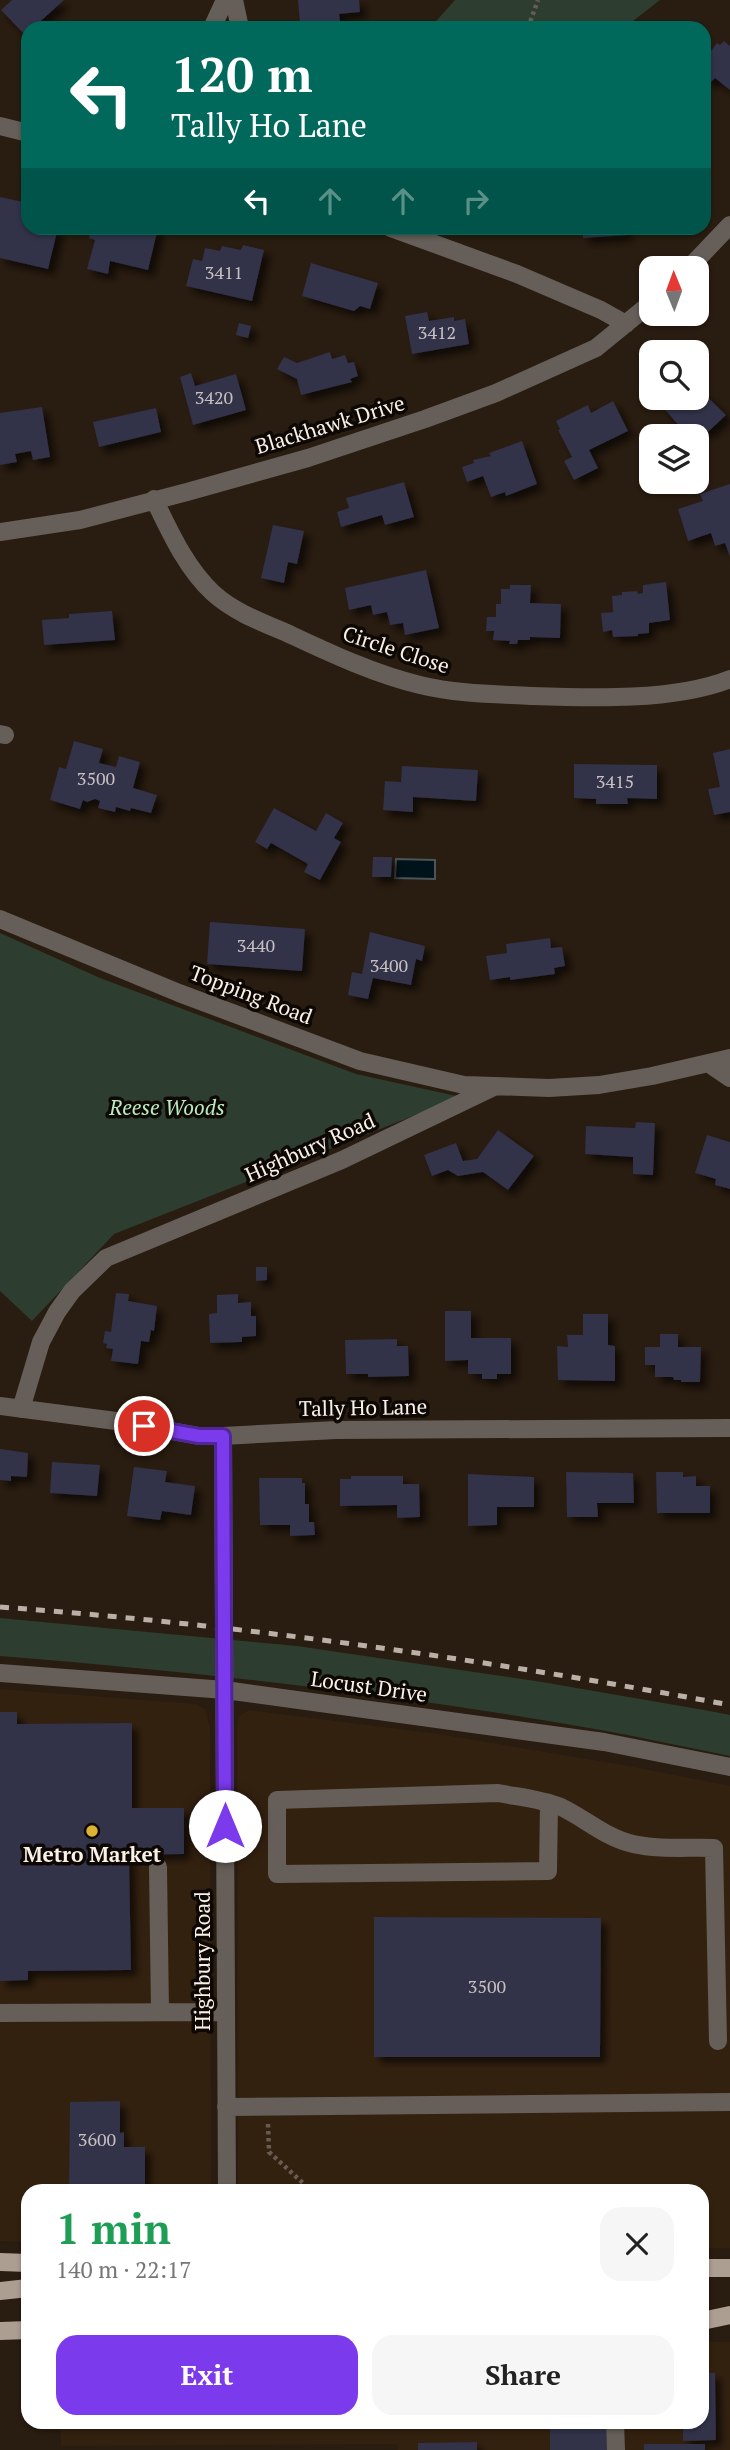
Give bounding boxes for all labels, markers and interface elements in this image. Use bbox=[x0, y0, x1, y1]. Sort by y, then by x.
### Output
text: 120 m bbox=[171, 41, 313, 106]
icon: left bbox=[56, 49, 147, 140]
text: Tally Ho Lane bbox=[171, 104, 367, 146]
icon: left bbox=[238, 182, 276, 220]
icon: ahead bbox=[311, 182, 349, 220]
icon: ahead bbox=[384, 182, 422, 220]
icon: right bbox=[457, 182, 495, 220]
north arrow bbox=[639, 256, 709, 326]
map controls bbox=[639, 256, 709, 494]
house number: 3411 bbox=[205, 260, 243, 284]
house number: 3412 bbox=[418, 320, 456, 344]
button: search bbox=[639, 340, 709, 410]
house number: 3420 bbox=[195, 385, 233, 409]
street label: Blackhawk Drive bbox=[252, 388, 408, 460]
button: layers bbox=[639, 424, 709, 494]
street label: Circle Close bbox=[339, 619, 453, 679]
house number: 3500 bbox=[77, 766, 115, 790]
house number: 3415 bbox=[596, 769, 634, 793]
house number: 3440 bbox=[237, 933, 275, 957]
house number: 3400 bbox=[370, 953, 408, 977]
street label: Topping Road bbox=[186, 958, 317, 1030]
park label: Reese Woods bbox=[108, 1093, 225, 1121]
street label: Highbury Road bbox=[240, 1106, 379, 1188]
street label: Tally Ho Lane bbox=[298, 1392, 427, 1422]
pin bbox=[114, 1396, 174, 1456]
icon: arrive bbox=[125, 1407, 163, 1445]
street label: Locust Drive bbox=[309, 1664, 429, 1708]
position arrow bbox=[188, 1789, 262, 1863]
marker: Metro Market bbox=[84, 1823, 100, 1839]
place label: Metro Market bbox=[23, 1840, 162, 1868]
street label: Highbury Road bbox=[188, 1891, 216, 2031]
house number: 3500 bbox=[468, 1974, 506, 1998]
house number: 3600 bbox=[78, 2127, 116, 2151]
text: 1 min bbox=[56, 2200, 171, 2256]
button: close bbox=[600, 2207, 674, 2281]
text: 140 m · 22:17 bbox=[56, 2254, 191, 2285]
button: Exit bbox=[56, 2335, 358, 2415]
button: Share bbox=[372, 2335, 674, 2415]

